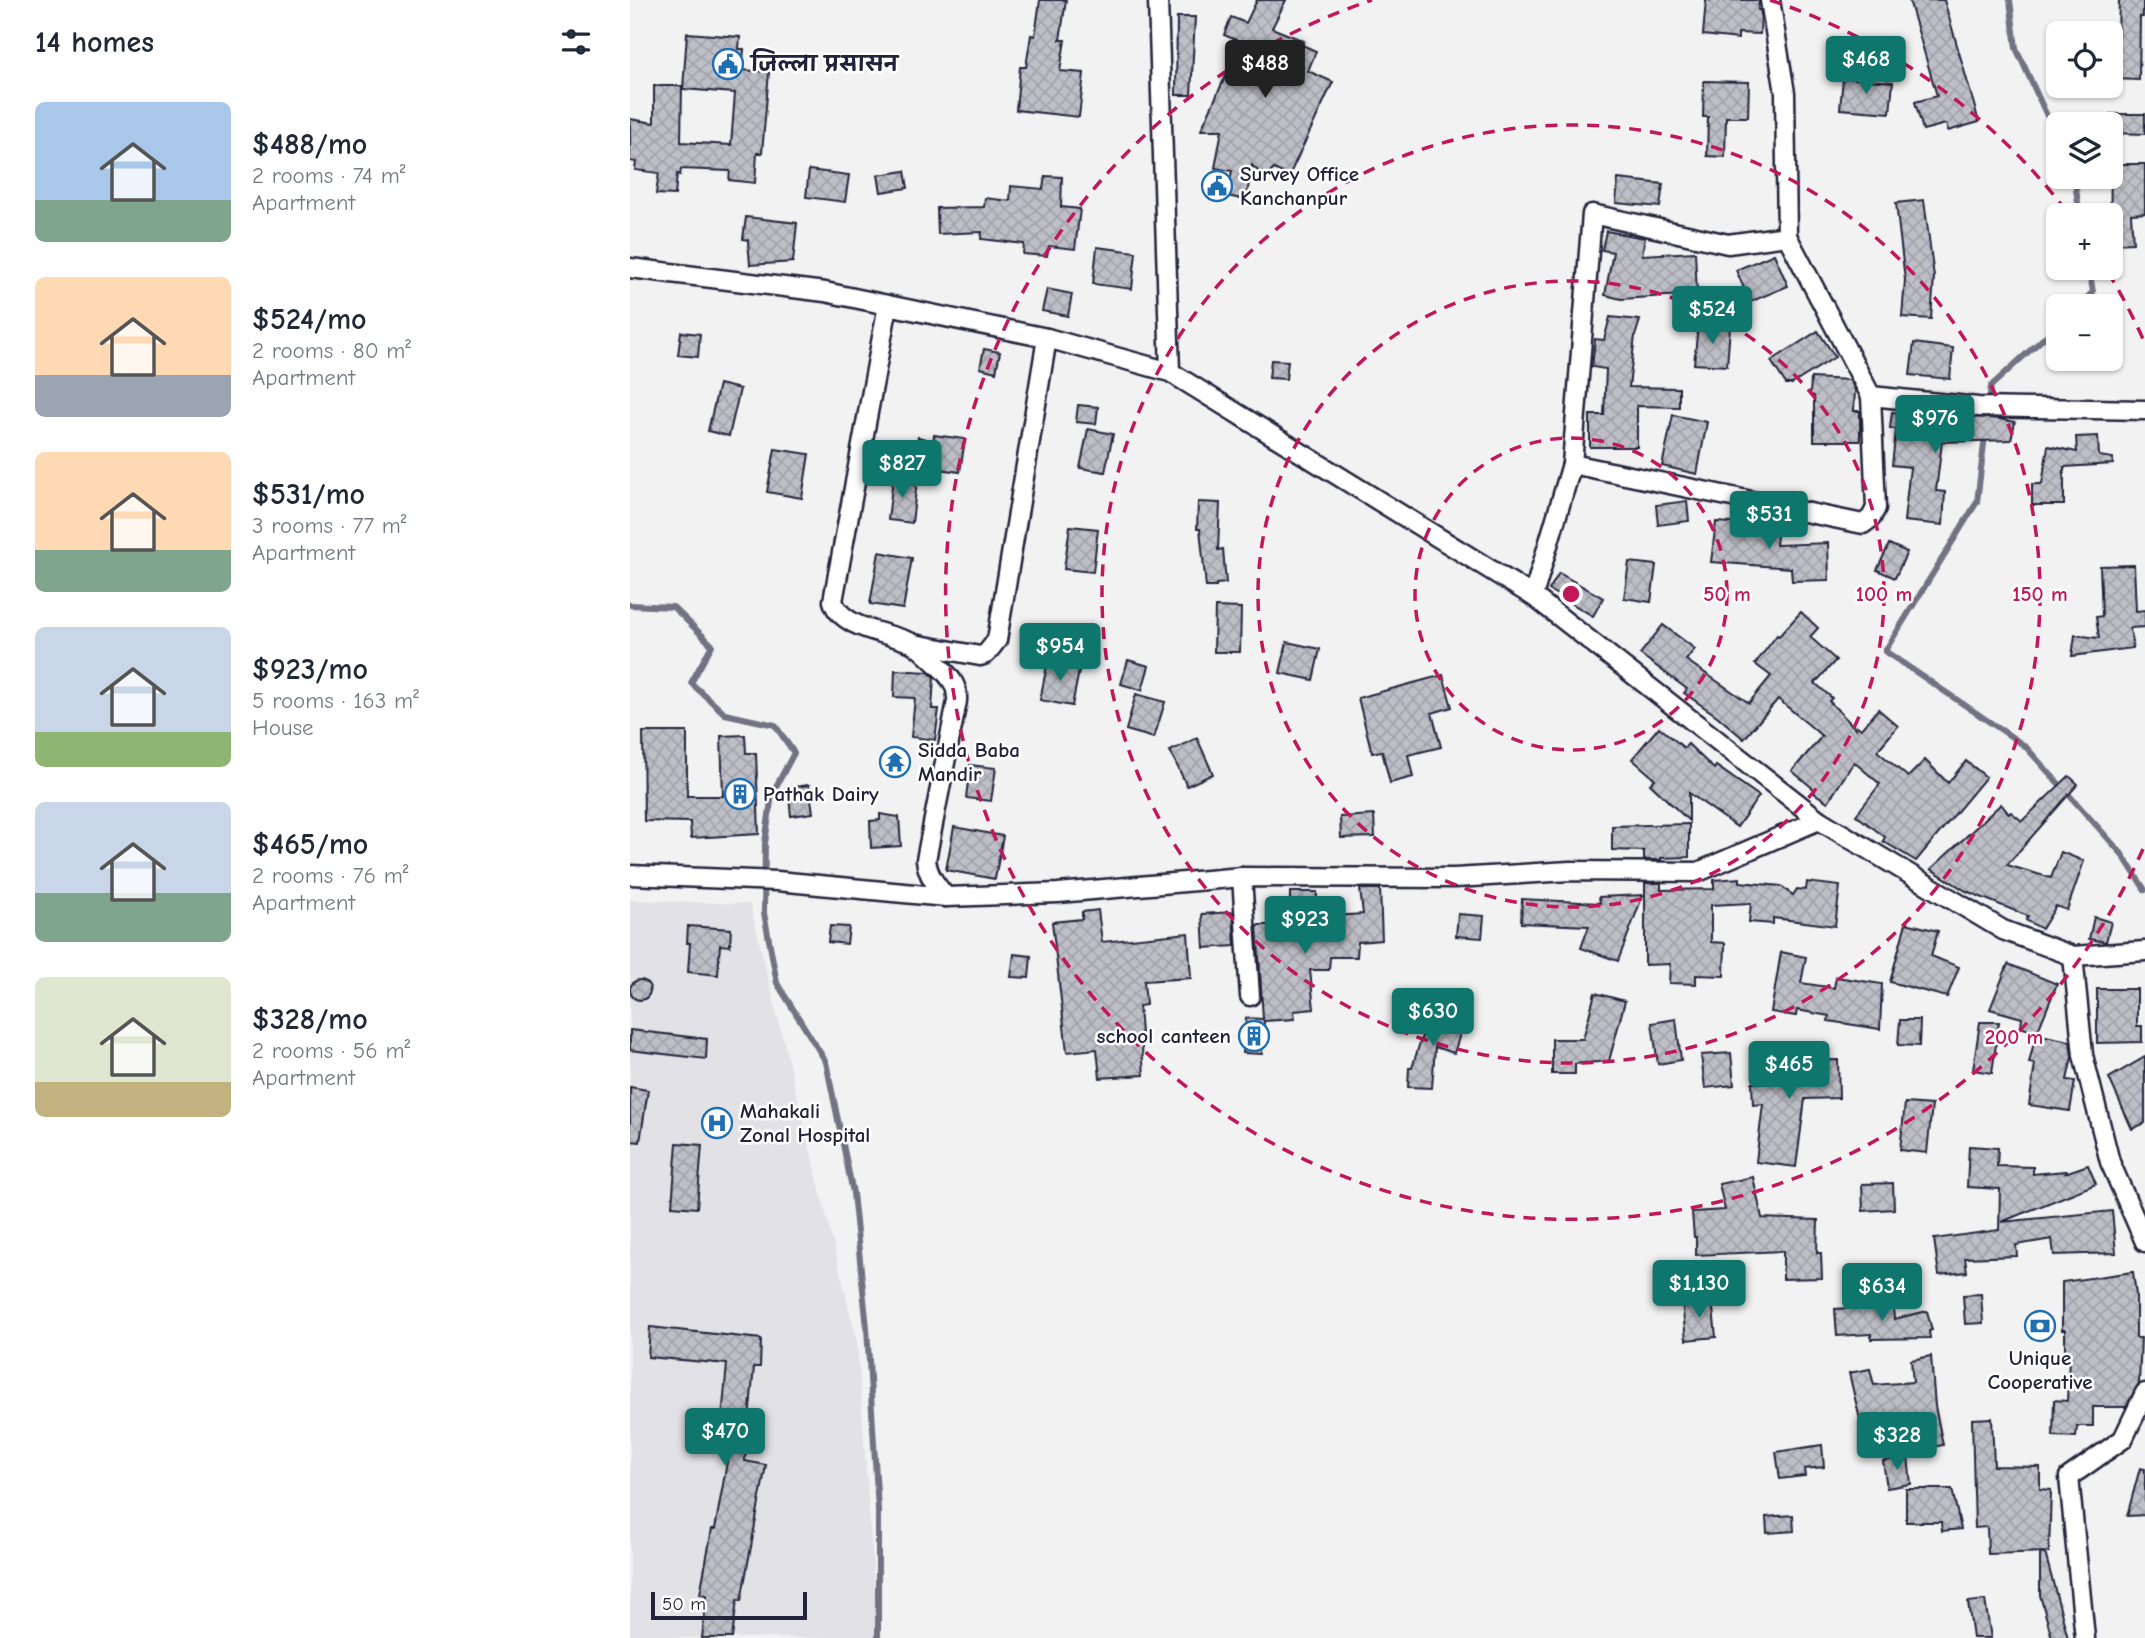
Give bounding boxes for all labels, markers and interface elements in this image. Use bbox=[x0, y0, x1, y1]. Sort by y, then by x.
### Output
map controls bbox=[2046, 21, 2123, 371]
button: locate bbox=[2046, 21, 2123, 98]
icon: filters bbox=[557, 23, 595, 61]
text: 14 homes bbox=[35, 25, 154, 60]
pin: $468 bbox=[1825, 36, 1907, 96]
pin: $488 bbox=[1224, 41, 1306, 100]
text: $468 bbox=[1842, 45, 1890, 72]
public building icon: जिल्ला प्रसासन bbox=[711, 47, 745, 81]
place label: जिल्ला प्रसासन bbox=[749, 48, 900, 76]
text: $488 bbox=[1241, 49, 1289, 76]
button: layers bbox=[2046, 112, 2123, 189]
text: $488/mo bbox=[252, 127, 367, 162]
icon: home bbox=[91, 130, 175, 214]
text: 2 rooms · 74 m² bbox=[252, 162, 405, 189]
place label: Survey Office Kanchanpur bbox=[1240, 162, 1359, 210]
public building icon: Survey Office Kanchanpur bbox=[1200, 169, 1234, 203]
text: Apartment bbox=[252, 189, 355, 216]
button: + bbox=[2046, 203, 2123, 280]
pin: $524 bbox=[1671, 286, 1753, 346]
button: − bbox=[2046, 294, 2123, 371]
text: $524 bbox=[1688, 295, 1736, 322]
text: $524/mo bbox=[252, 302, 367, 337]
icon: home bbox=[91, 305, 175, 389]
text: 2 rooms · 80 m² bbox=[252, 337, 411, 364]
text: Apartment bbox=[252, 364, 355, 391]
pin: $976 bbox=[1894, 396, 1976, 455]
text: $976 bbox=[1911, 404, 1959, 431]
pin: $827 bbox=[861, 440, 943, 500]
text: $827 bbox=[878, 449, 926, 476]
text: $531/mo bbox=[252, 477, 365, 512]
icon: home bbox=[91, 480, 175, 564]
pin: $531 bbox=[1728, 491, 1810, 551]
text: $531 bbox=[1746, 500, 1792, 527]
text: 3 rooms · 77 m² bbox=[252, 512, 407, 539]
text: Apartment bbox=[252, 539, 355, 566]
centre of rings bbox=[1559, 582, 1583, 606]
text: 50 m bbox=[1703, 582, 1751, 606]
text: 100 m bbox=[1856, 582, 1912, 606]
text: 150 m bbox=[2012, 582, 2068, 606]
pin: $954 bbox=[1019, 624, 1101, 683]
text: $954 bbox=[1036, 632, 1084, 659]
text: $923/mo bbox=[252, 652, 368, 687]
icon: home bbox=[91, 655, 175, 739]
text: 5 rooms · 163 m² bbox=[252, 687, 419, 714]
text: House bbox=[252, 714, 314, 741]
place label: Sidda Baba Mandir bbox=[918, 738, 1020, 786]
temple icon: Sidda Baba Mandir bbox=[878, 745, 912, 779]
building icon: Pathak Dairy bbox=[723, 777, 757, 811]
place label: Pathak Dairy bbox=[763, 782, 879, 806]
text: $465/mo bbox=[252, 827, 368, 862]
icon: home bbox=[91, 830, 175, 914]
text: 2 rooms · 76 m² bbox=[252, 862, 408, 889]
text: Apartment bbox=[252, 889, 355, 916]
pin: $923 bbox=[1264, 897, 1346, 956]
text: $923 bbox=[1281, 905, 1329, 932]
pin: $630 bbox=[1392, 988, 1474, 1048]
text: $630 bbox=[1408, 997, 1458, 1024]
text: $328/mo bbox=[252, 1002, 368, 1037]
icon: home bbox=[91, 1005, 175, 1089]
building icon: school canteen bbox=[1237, 1019, 1271, 1053]
place label: school canteen bbox=[1097, 1024, 1231, 1048]
text: 200 m bbox=[1985, 1025, 2043, 1049]
text: 2 rooms · 56 m² bbox=[252, 1037, 410, 1064]
pin: $465 bbox=[1748, 1042, 1830, 1101]
text: $465 bbox=[1765, 1050, 1813, 1077]
text: Apartment bbox=[252, 1064, 355, 1091]
place label: Mahakali Zonal Hospital bbox=[740, 1099, 870, 1147]
hospital icon: Mahakali Zonal Hospital bbox=[700, 1106, 734, 1140]
pin: $1,130 bbox=[1642, 1260, 1756, 1320]
pin: $634 bbox=[1841, 1264, 1923, 1323]
text: $1,130 bbox=[1669, 1269, 1729, 1296]
text: $634 bbox=[1858, 1272, 1906, 1299]
bank icon: Unique Cooperative bbox=[2023, 1309, 2057, 1343]
place label: Unique Cooperative bbox=[1988, 1346, 2092, 1394]
pin: $470 bbox=[684, 1408, 766, 1468]
pin: $328 bbox=[1856, 1412, 1938, 1472]
text: $470 bbox=[701, 1417, 749, 1444]
text: $328 bbox=[1873, 1421, 1921, 1448]
scale bar bbox=[651, 1589, 807, 1621]
text: 50 m bbox=[662, 1593, 706, 1615]

